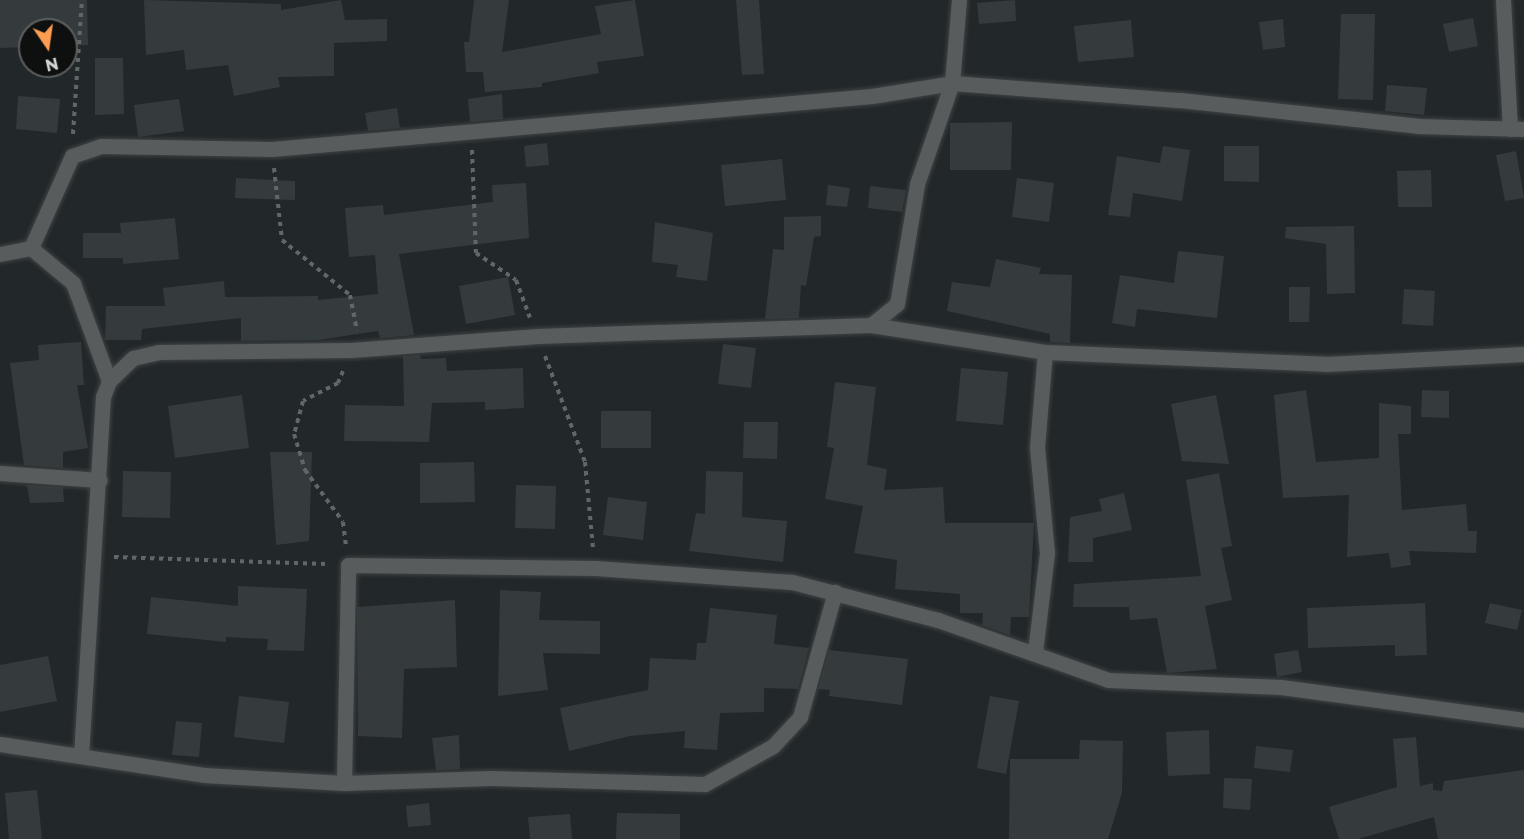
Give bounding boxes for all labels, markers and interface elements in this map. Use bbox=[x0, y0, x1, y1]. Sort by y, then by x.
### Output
north arrow bbox=[18, 18, 78, 78]
text: N bbox=[43, 53, 60, 75]

